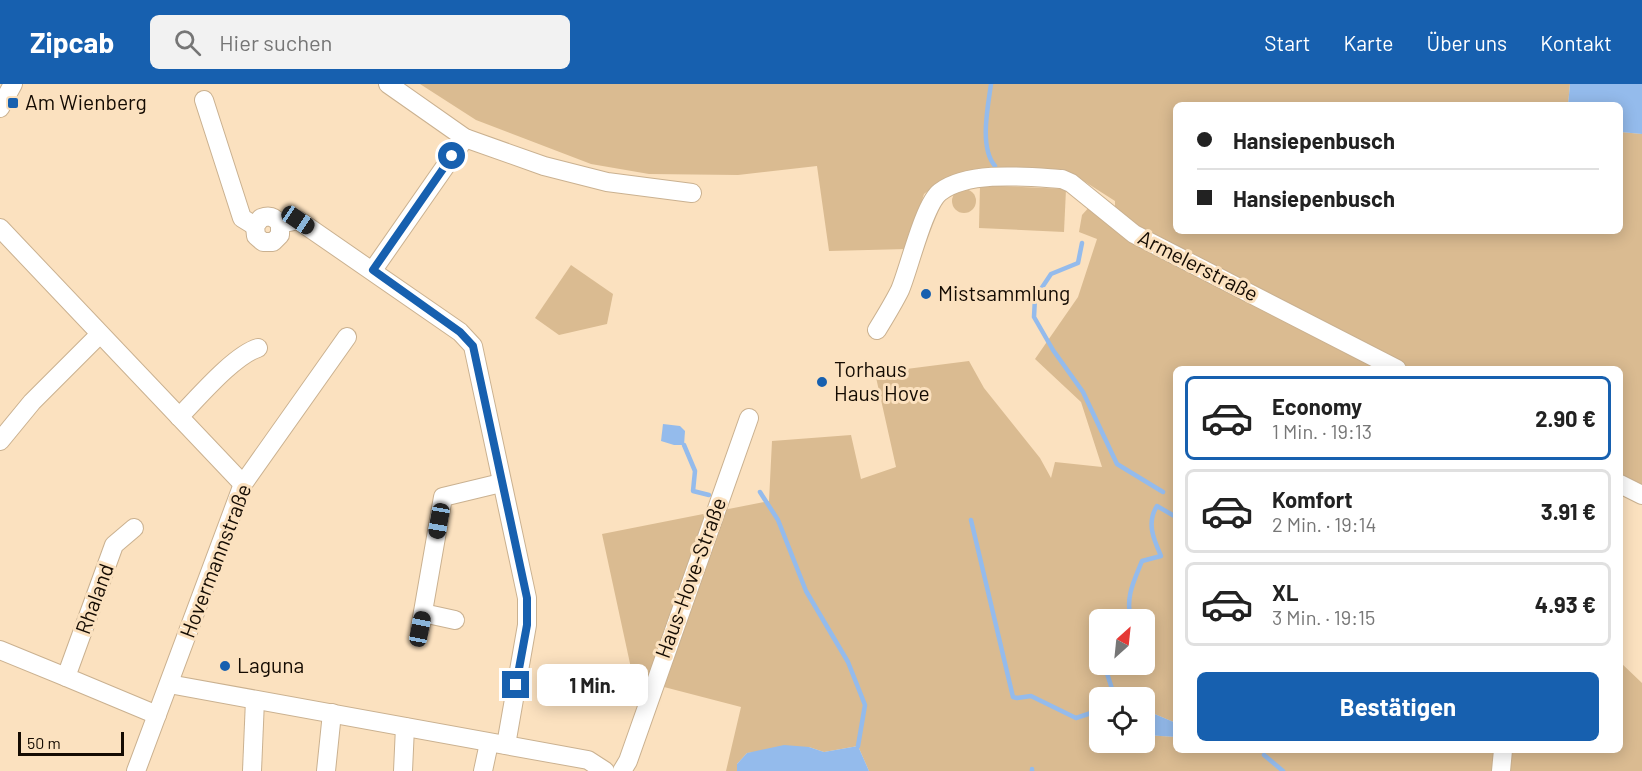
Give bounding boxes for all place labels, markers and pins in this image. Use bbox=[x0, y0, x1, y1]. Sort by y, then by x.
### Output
place label: Am Wienberg bbox=[25, 89, 147, 114]
marker: Am Wienberg bbox=[6, 96, 20, 110]
place label: Mistsammlung bbox=[938, 280, 1070, 305]
marker: Mistsammlung bbox=[919, 287, 933, 301]
place label: Torhaus Haus Hove bbox=[834, 356, 930, 405]
marker: Torhaus Haus Hove bbox=[815, 375, 829, 389]
place label: Laguna bbox=[237, 652, 304, 677]
marker: Laguna bbox=[218, 659, 232, 673]

